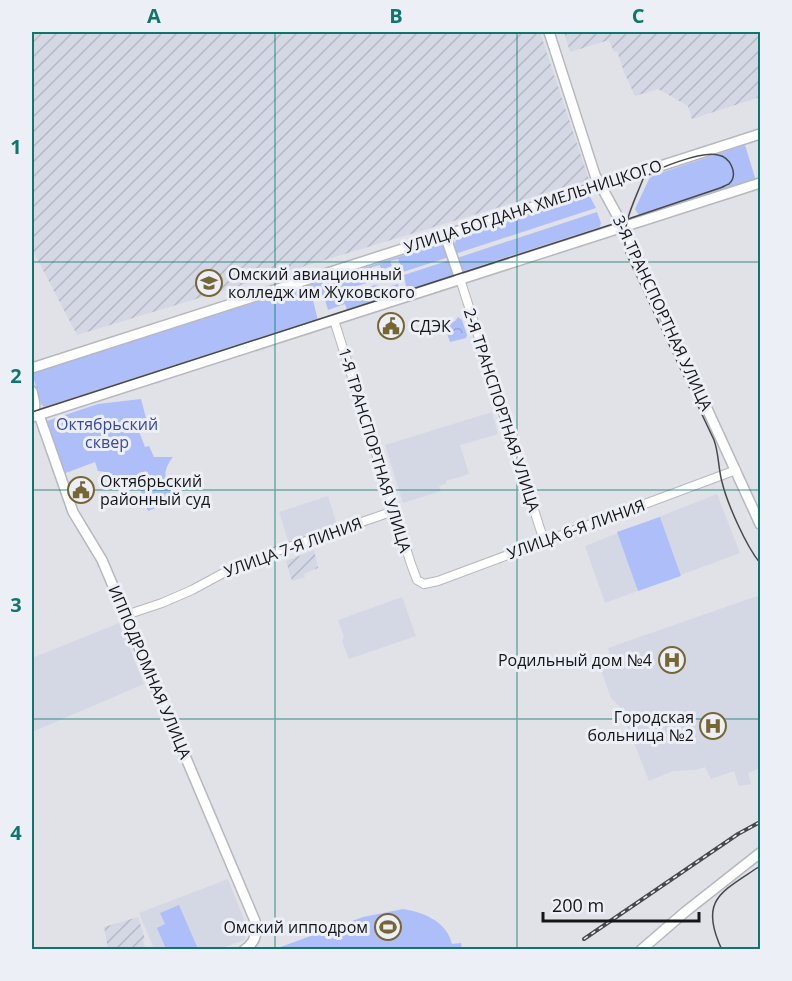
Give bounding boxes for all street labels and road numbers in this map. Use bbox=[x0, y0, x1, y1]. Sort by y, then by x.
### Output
street label: УЛИЦА БОГДАНА ХМЕЛЬНИЦКОГО bbox=[401, 154, 665, 258]
street label: 3-Я ТРАНСПОРТНАЯ УЛИЦА bbox=[608, 212, 718, 415]
street label: 2-Я ТРАНСПОРТНАЯ УЛИЦА bbox=[459, 305, 546, 515]
street label: 1-Я ТРАНСПОРТНАЯ УЛИЦА bbox=[333, 345, 417, 556]
street label: УЛИЦА 6-Я ЛИНИЯ bbox=[504, 494, 648, 564]
street label: УЛИЦА 7-Я ЛИНИЯ bbox=[221, 512, 365, 582]
street label: ИППОДРОМНАЯ УЛИЦА bbox=[103, 582, 197, 763]

